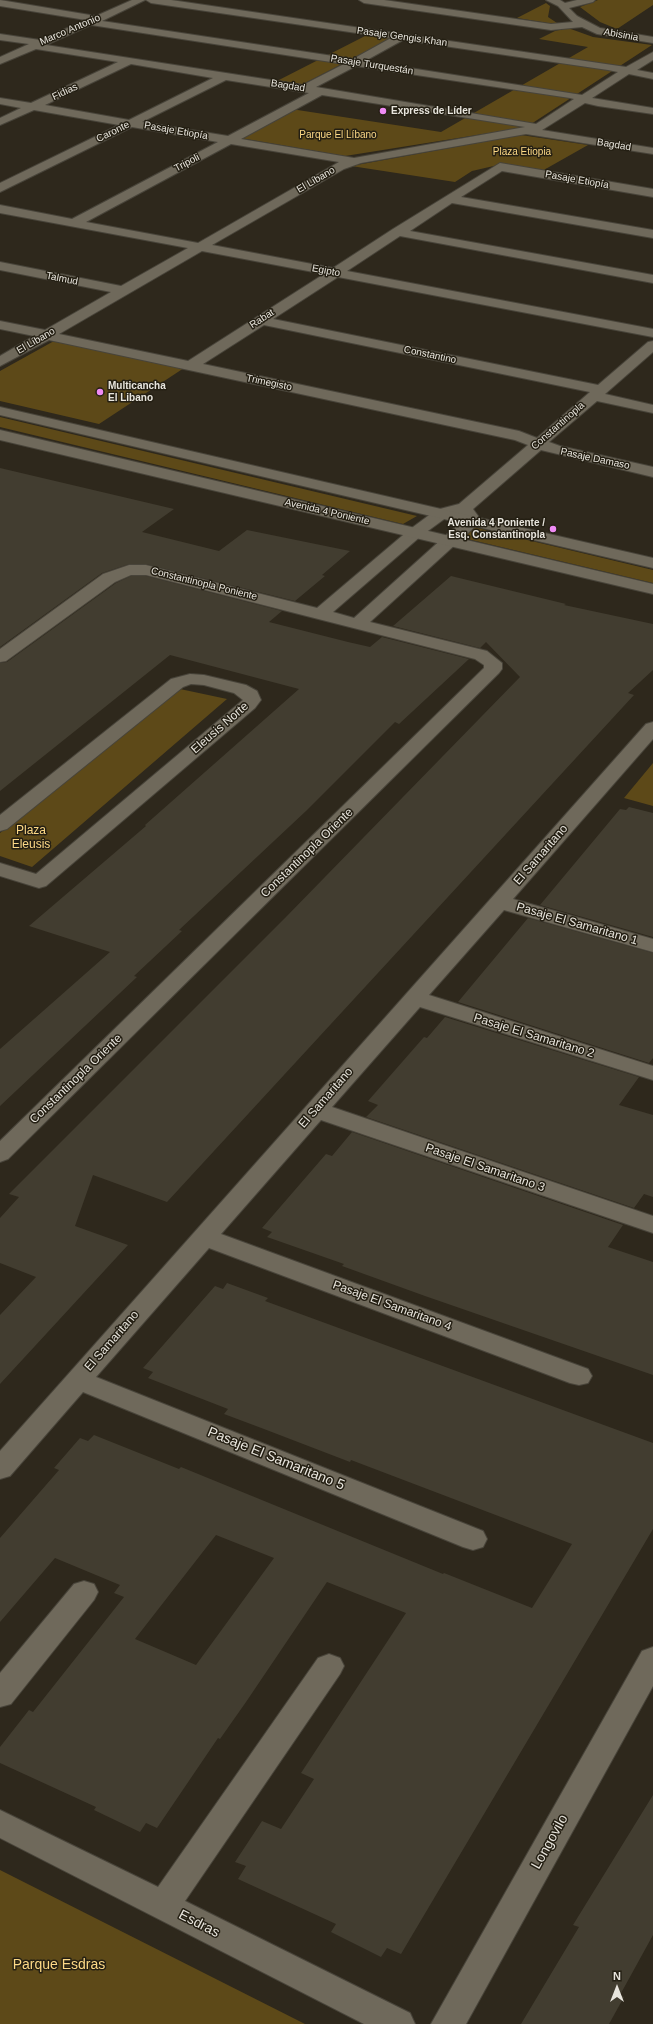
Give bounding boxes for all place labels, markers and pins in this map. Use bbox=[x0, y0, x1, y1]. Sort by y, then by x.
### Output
place label: Express de Líder bbox=[391, 105, 472, 117]
marker: Express de Líder bbox=[378, 106, 388, 116]
place label: Multicancha El Libano bbox=[108, 380, 166, 404]
marker: Multicancha El Libano bbox=[95, 387, 105, 397]
place label: Avenida 4 Poniente / Esq. Constantinopla bbox=[448, 517, 545, 540]
marker: Avenida 4 Poniente / Esq. Constantinopla bbox=[548, 524, 558, 534]

